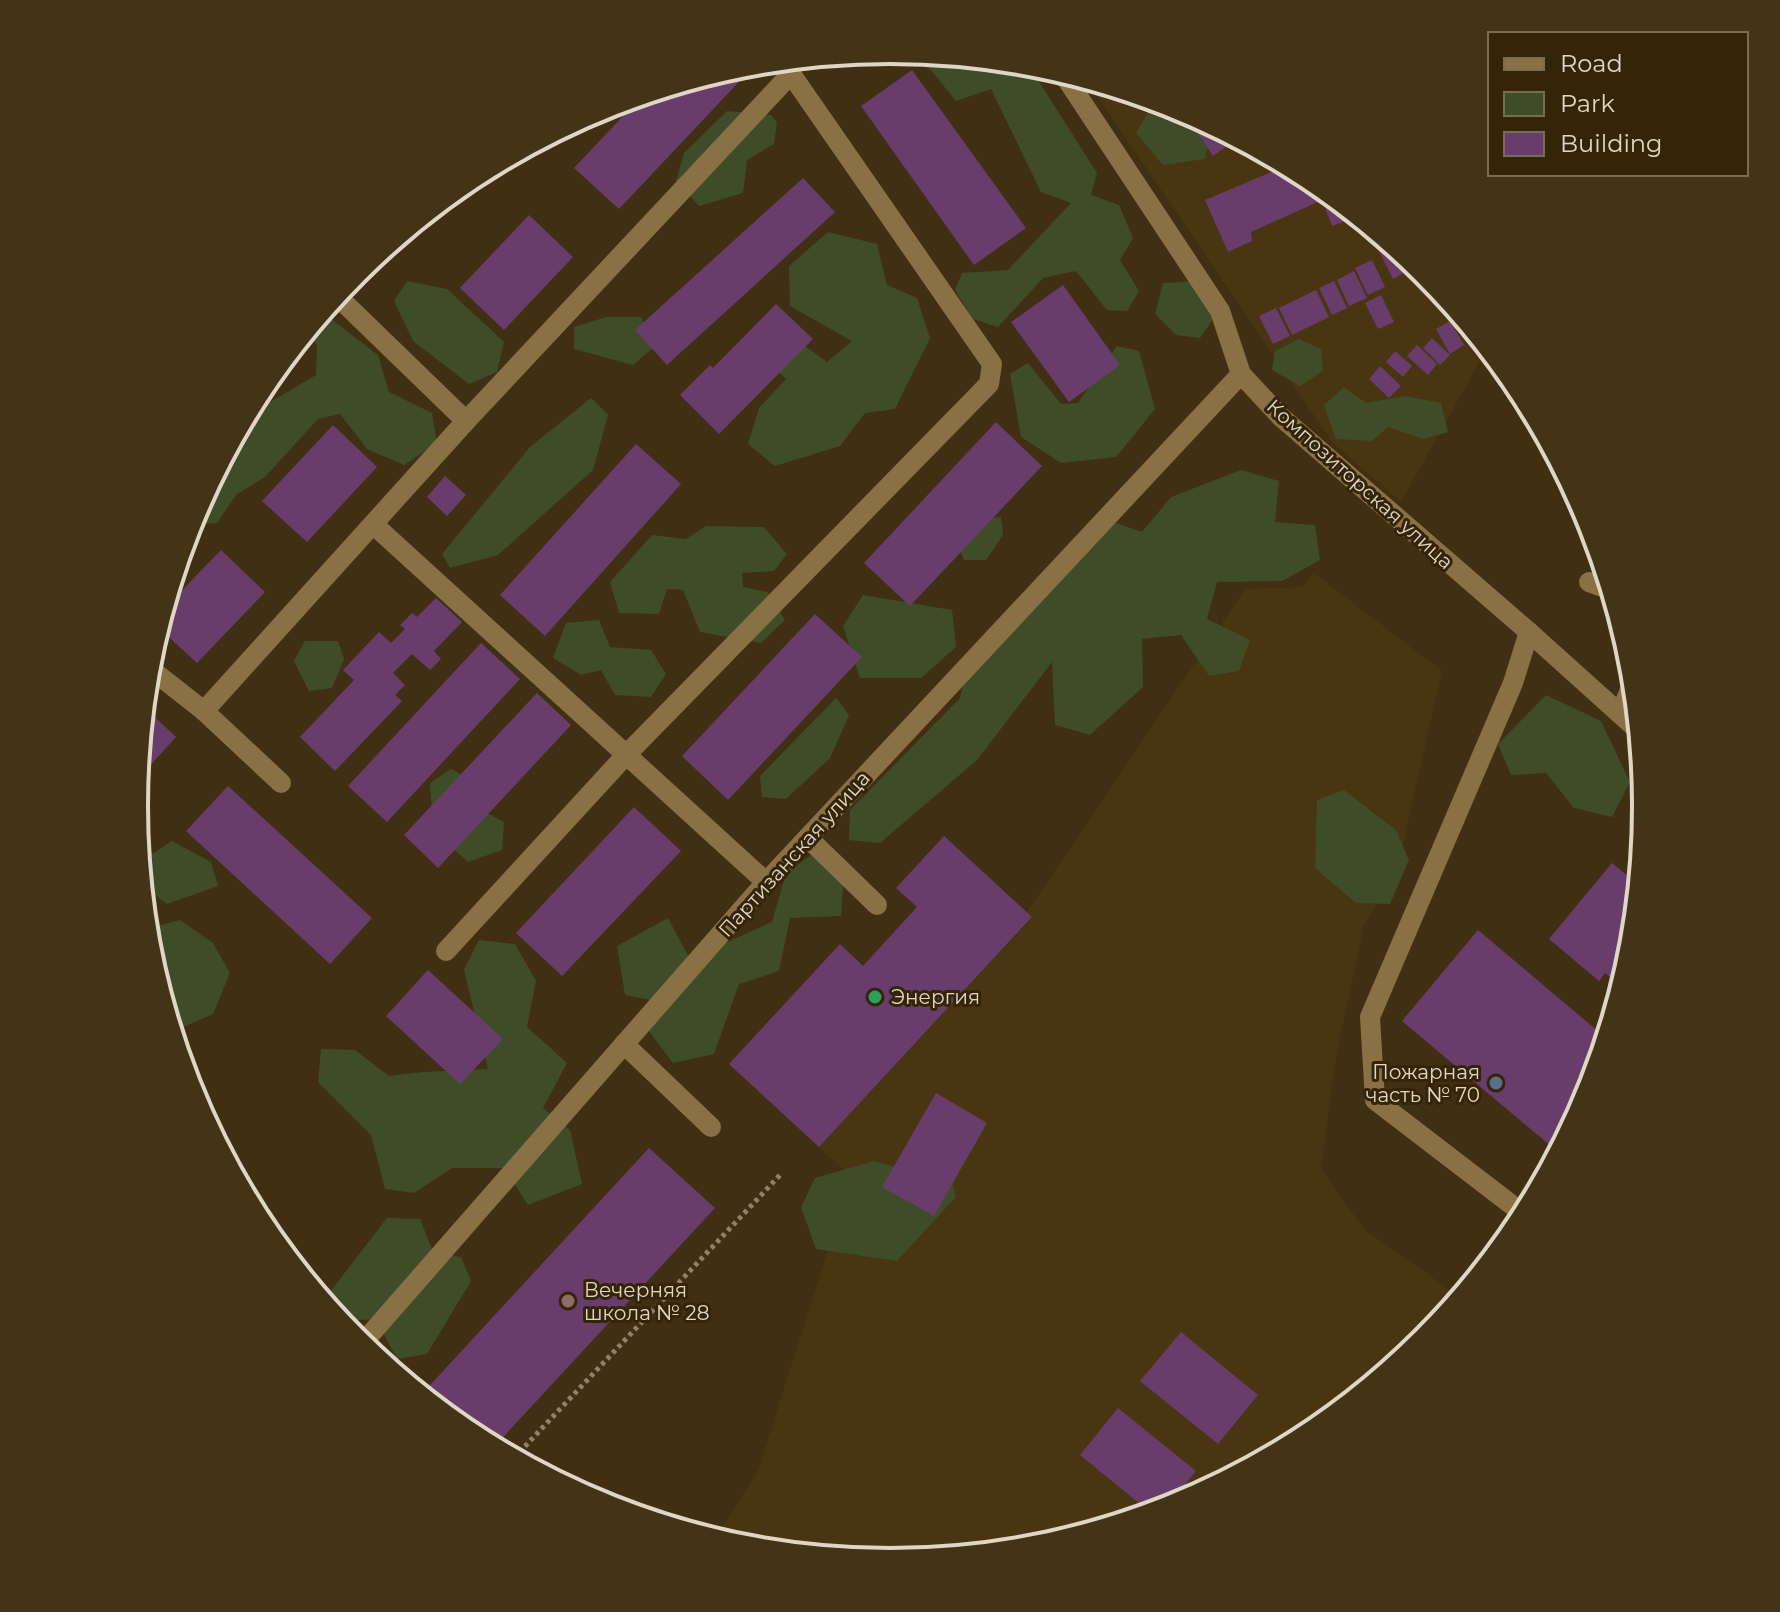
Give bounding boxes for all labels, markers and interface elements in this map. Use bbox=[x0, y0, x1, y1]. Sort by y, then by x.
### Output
legend bbox=[1488, 32, 1748, 176]
text: Road bbox=[1560, 49, 1623, 78]
text: Park bbox=[1560, 89, 1615, 118]
text: Building bbox=[1560, 129, 1663, 158]
street label: Композиторская улица bbox=[1262, 394, 1458, 574]
street label: Партизанская улица bbox=[713, 766, 875, 942]
place label: Энергия bbox=[891, 985, 980, 1009]
marker: Энергия bbox=[866, 988, 884, 1006]
place label: Пожарная часть № 70 bbox=[1365, 1060, 1480, 1107]
marker: Пожарная часть № 70 bbox=[1487, 1074, 1505, 1092]
place label: Вечерняя школа № 28 bbox=[584, 1278, 709, 1325]
marker: Вечерняя школа № 28 bbox=[559, 1292, 577, 1310]

